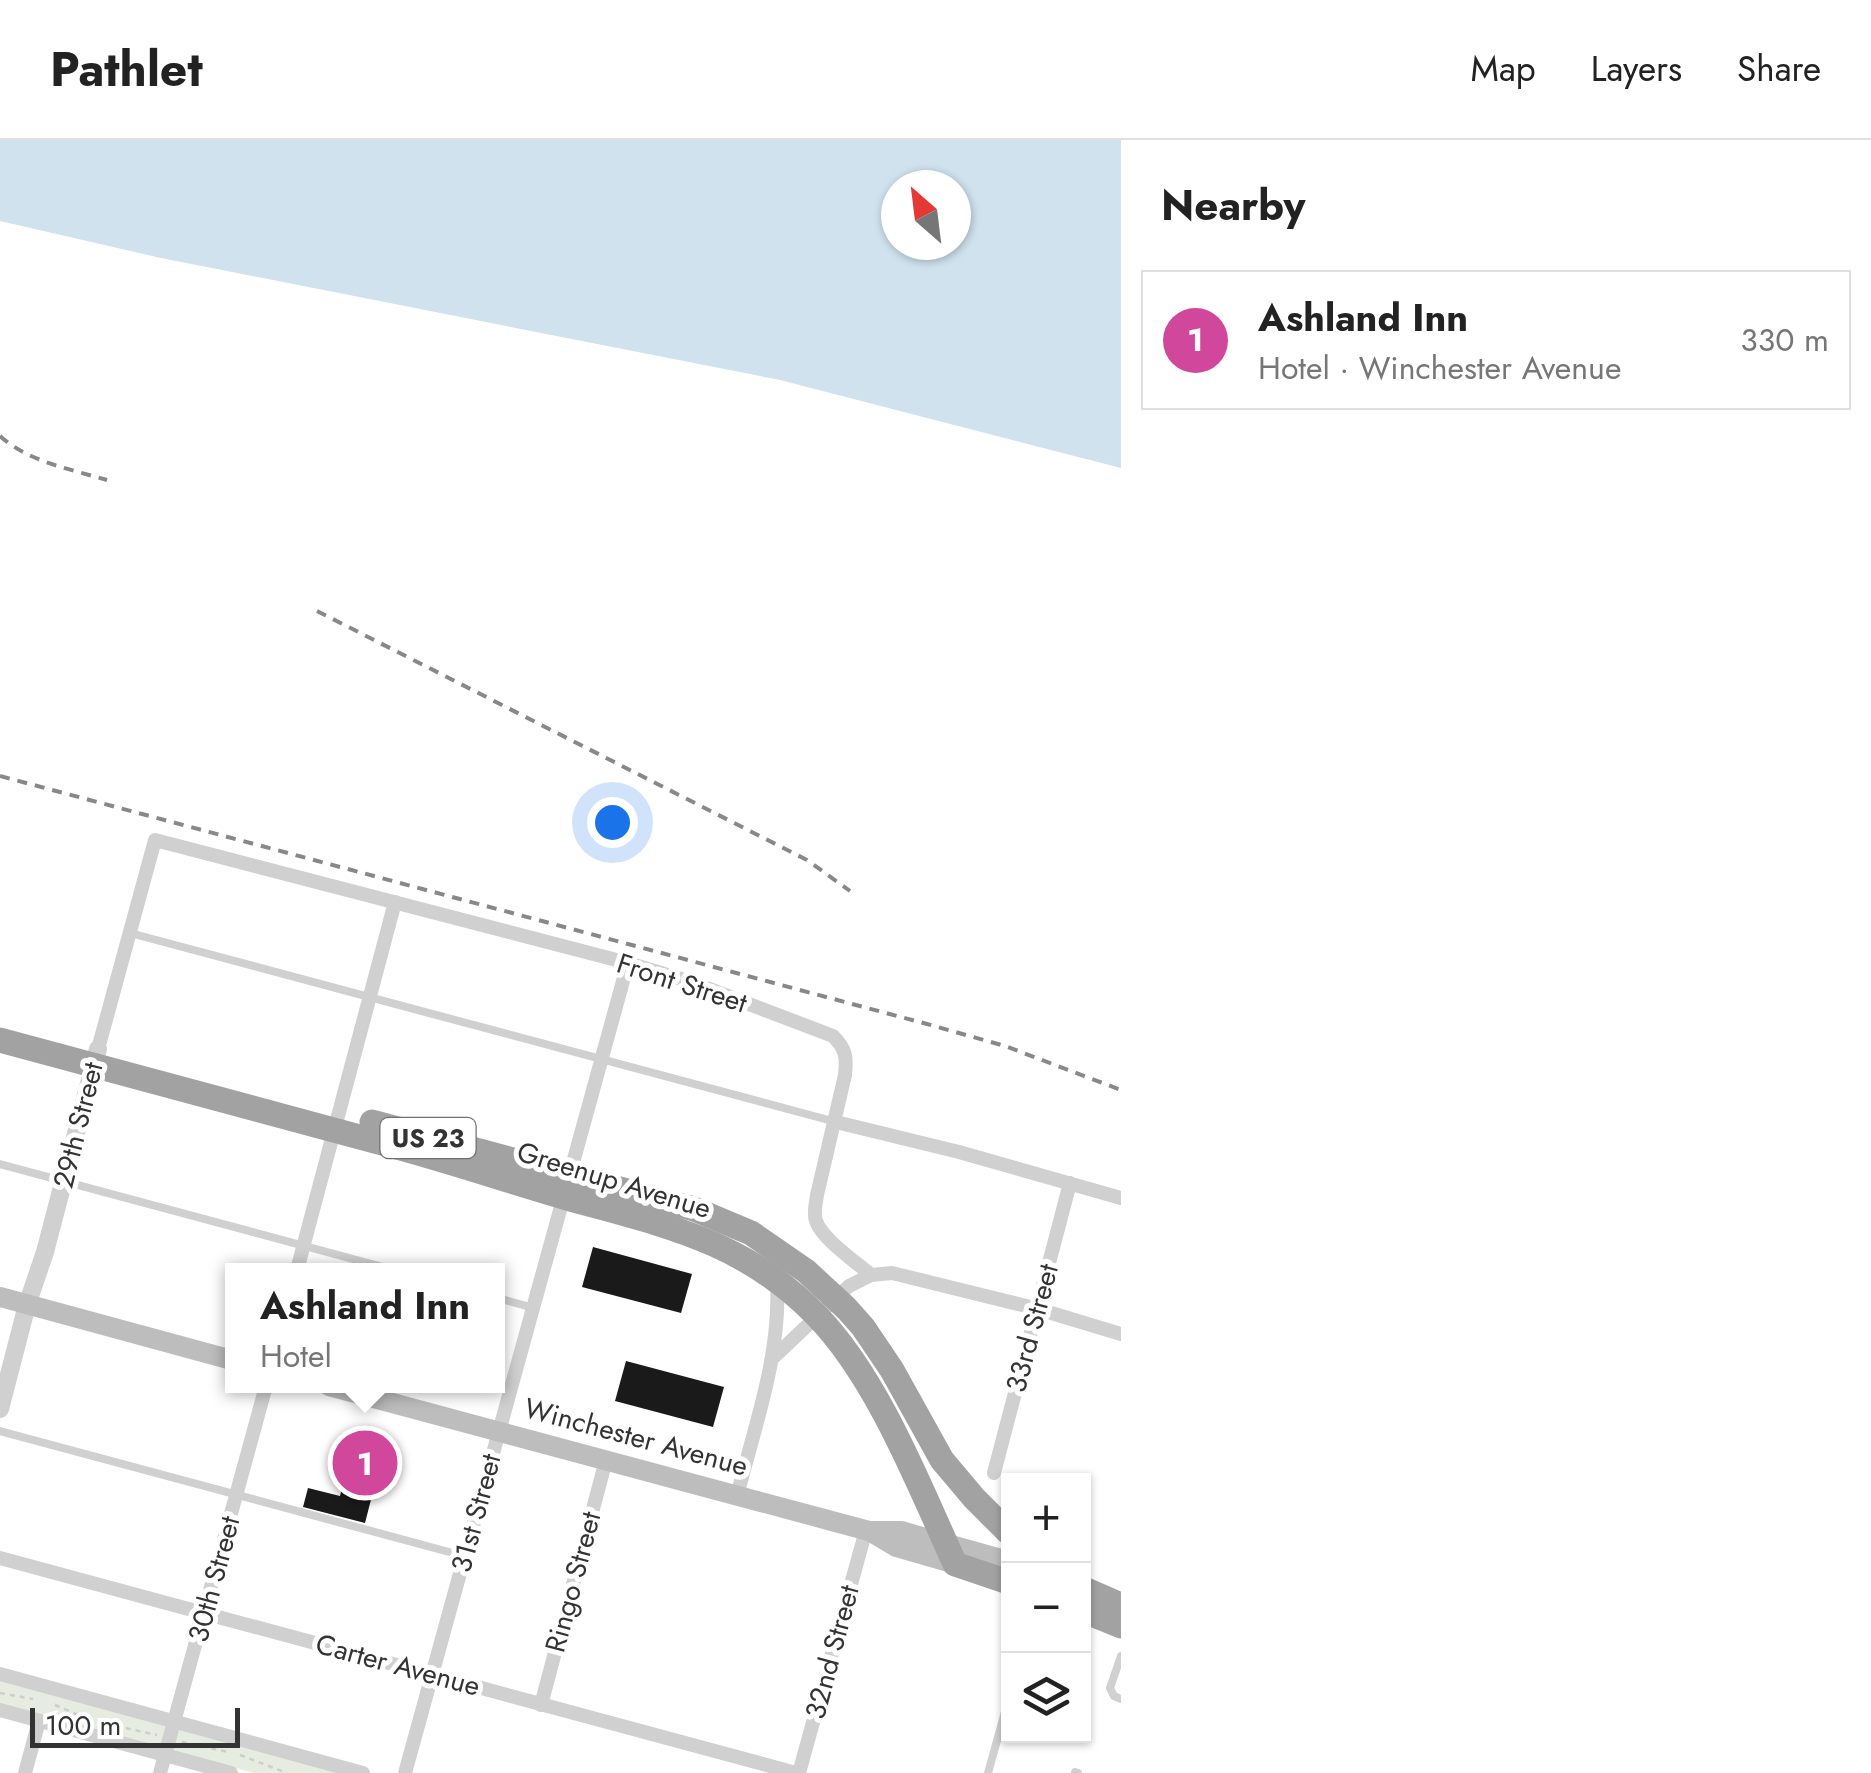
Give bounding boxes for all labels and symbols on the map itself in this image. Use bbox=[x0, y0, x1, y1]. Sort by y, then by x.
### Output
north arrow bbox=[881, 170, 971, 260]
your location bbox=[587, 797, 638, 848]
street label: Front Street bbox=[612, 943, 753, 1023]
street label: 29th Street bbox=[43, 1057, 114, 1192]
road number: US 23 bbox=[380, 1118, 476, 1158]
street label: Greenup Avenue bbox=[512, 1131, 716, 1229]
street label: 33rd Street bbox=[995, 1259, 1069, 1397]
street label: Winchester Avenue bbox=[520, 1387, 752, 1487]
pin: 1 bbox=[332, 1426, 398, 1500]
street label: 31st Street bbox=[441, 1449, 512, 1577]
street label: Ringo Street bbox=[535, 1507, 612, 1657]
street label: 30th Street bbox=[178, 1511, 251, 1646]
street label: 32nd Street bbox=[794, 1580, 870, 1724]
street label: Carter Avenue bbox=[311, 1623, 485, 1707]
scale bar bbox=[30, 1703, 240, 1748]

